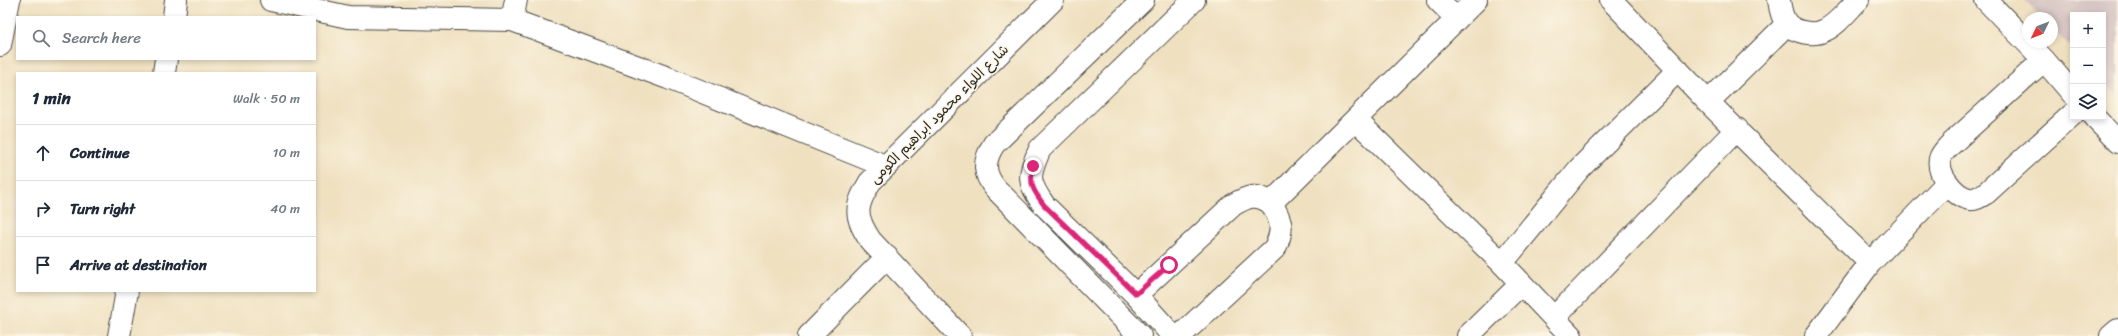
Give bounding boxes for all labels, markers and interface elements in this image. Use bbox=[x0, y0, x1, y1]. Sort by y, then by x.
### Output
north arrow bbox=[2022, 12, 2058, 48]
map controls bbox=[2070, 12, 2106, 120]
button: + bbox=[2070, 12, 2106, 48]
search box bbox=[16, 16, 316, 60]
text: Search here bbox=[62, 25, 141, 51]
icon: search bbox=[30, 27, 52, 49]
street label: شارع اللواء محمود ابراهيم الكومى bbox=[863, 38, 1015, 190]
button: − bbox=[2070, 48, 2106, 84]
text: 1 min bbox=[32, 83, 71, 113]
button: layers bbox=[2070, 84, 2106, 120]
text: Walk · 50 m bbox=[233, 87, 300, 110]
text: Continue bbox=[70, 140, 130, 166]
text: 10 m bbox=[273, 141, 300, 164]
icon: ahead bbox=[32, 142, 54, 164]
route end bbox=[1024, 157, 1042, 175]
text: Turn right bbox=[70, 196, 135, 222]
text: 40 m bbox=[270, 197, 300, 220]
icon: right bbox=[32, 198, 54, 220]
text: Arrive at destination bbox=[70, 252, 207, 278]
icon: arrive bbox=[32, 254, 54, 276]
route start bbox=[1160, 256, 1178, 274]

